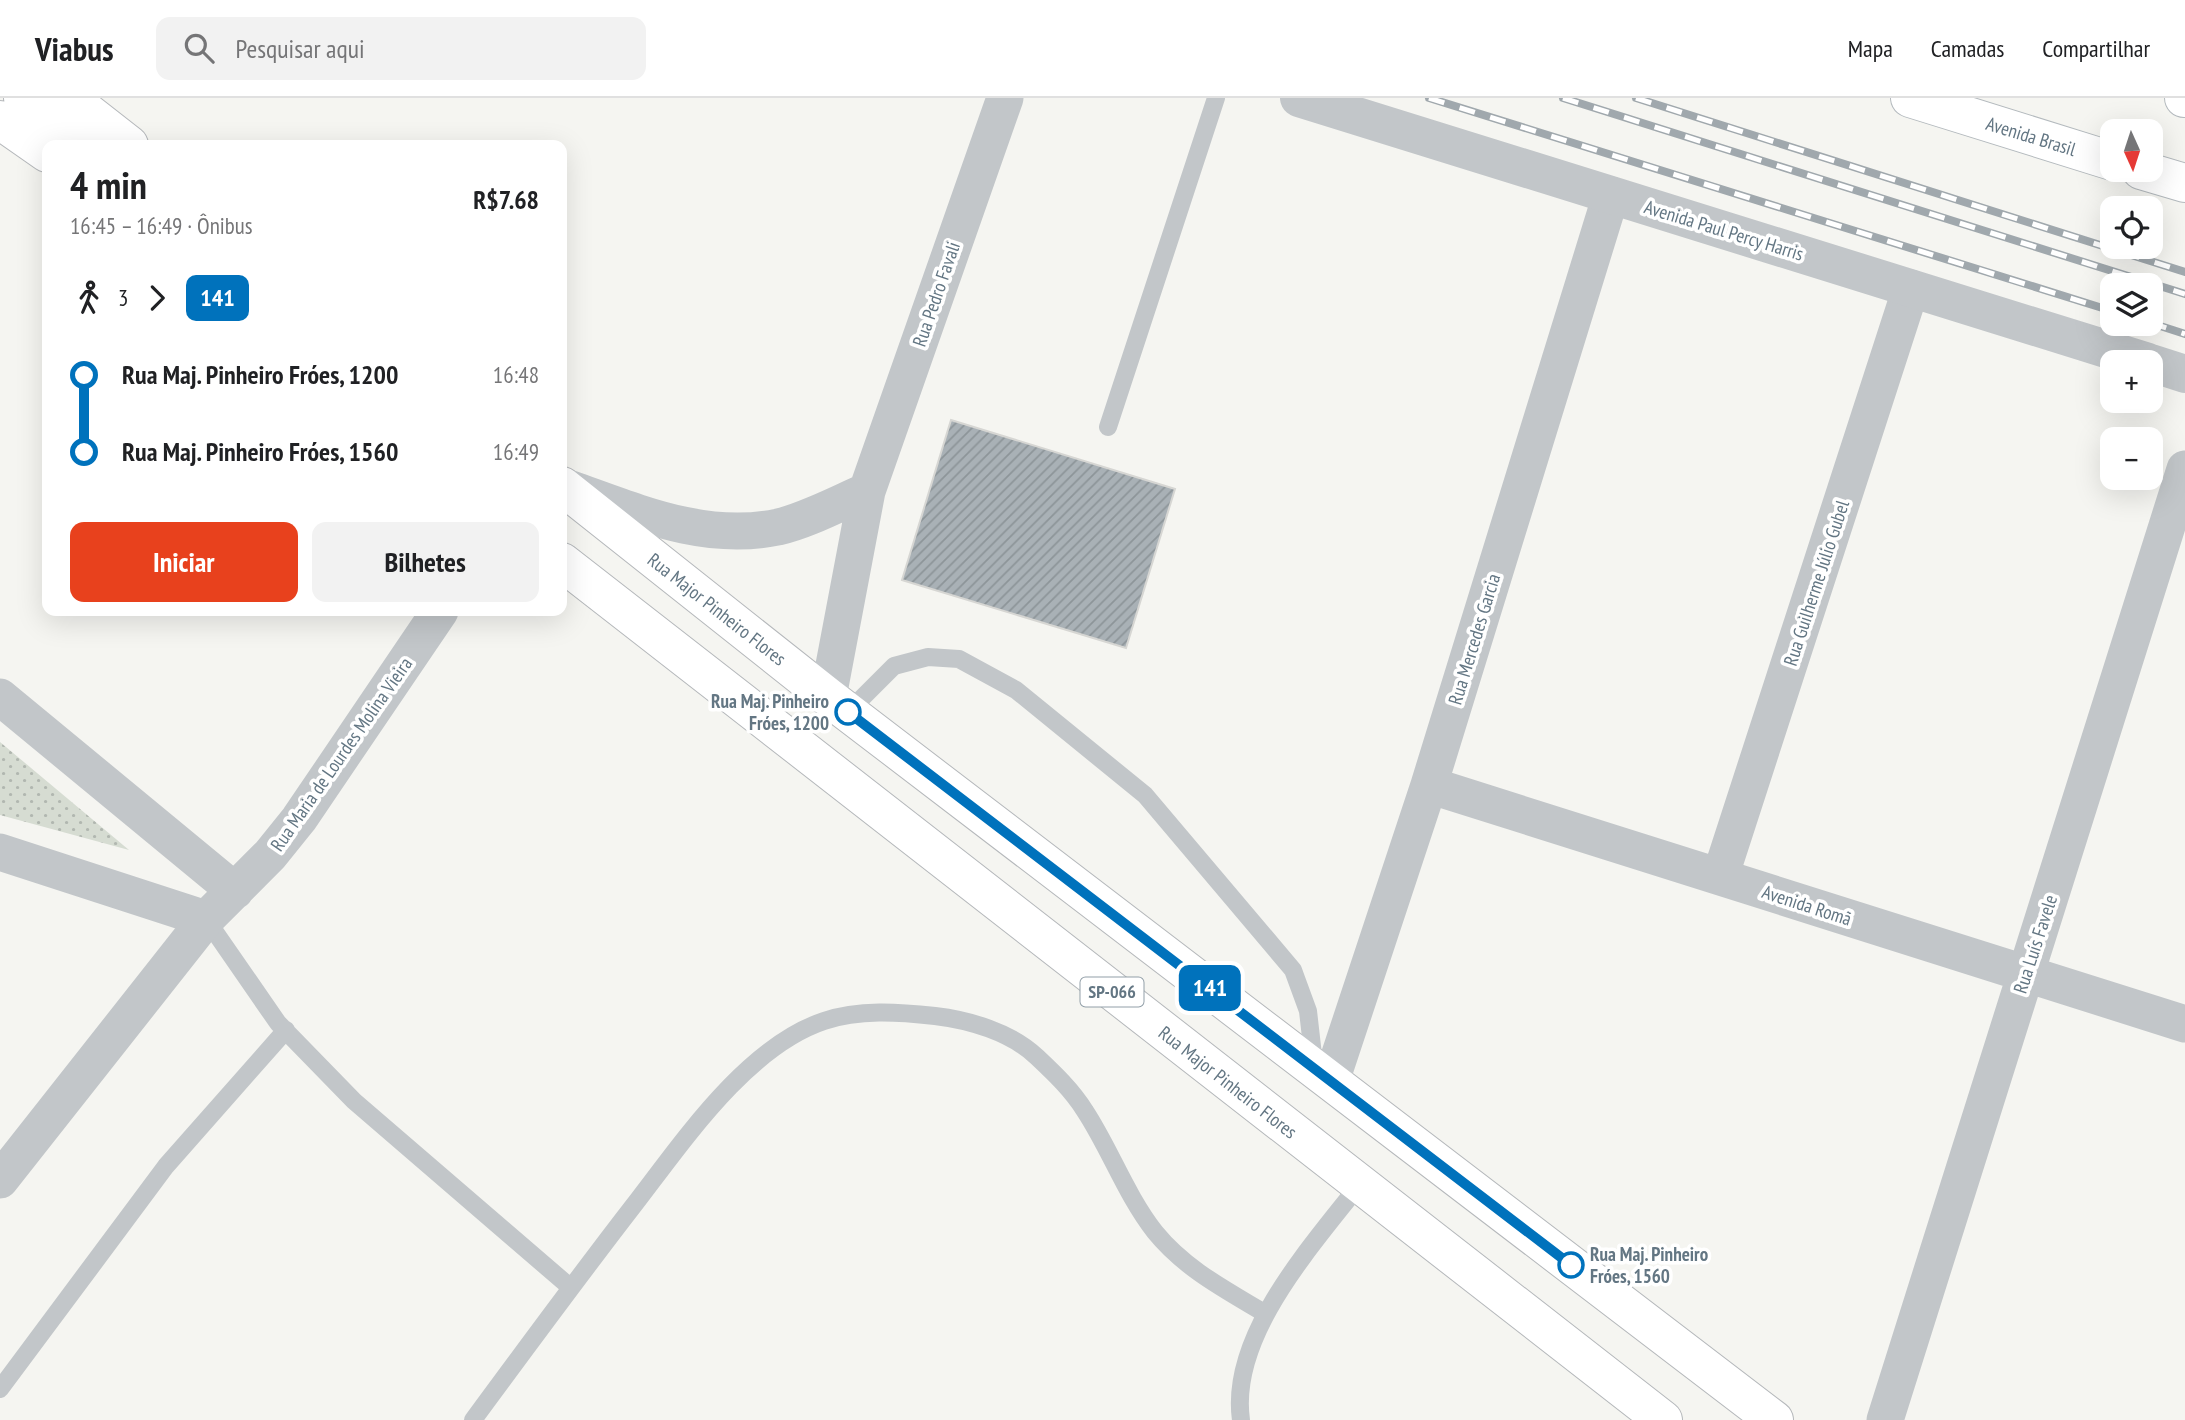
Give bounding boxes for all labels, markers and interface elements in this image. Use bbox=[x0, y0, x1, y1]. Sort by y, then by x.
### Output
search box bbox=[156, 17, 646, 80]
text: Viabus bbox=[35, 27, 114, 70]
icon: search bbox=[180, 29, 218, 67]
text: Pesquisar aqui bbox=[236, 32, 365, 65]
text: Mapa bbox=[1848, 33, 1893, 64]
text: Camadas bbox=[1931, 33, 2004, 64]
text: Compartilhar bbox=[2042, 33, 2150, 64]
street label: Avenida Brasil bbox=[1983, 111, 2079, 161]
north arrow bbox=[2100, 119, 2163, 182]
map controls bbox=[2100, 119, 2163, 490]
text: 4 min bbox=[70, 160, 147, 209]
text: R$7.68 bbox=[473, 183, 539, 216]
street label: Avenida Paul Percy Harris bbox=[1641, 194, 1807, 266]
button: locate bbox=[2100, 196, 2163, 259]
text: 16:45 – 16:49 · Ônibus bbox=[70, 211, 253, 240]
street label: Rua Pedro Favali bbox=[907, 238, 965, 350]
button: layers bbox=[2100, 273, 2163, 336]
icon: walk bbox=[70, 279, 108, 317]
icon: forward bbox=[138, 279, 176, 317]
text: 141 bbox=[200, 282, 235, 313]
text: 3 bbox=[118, 283, 128, 312]
button: + bbox=[2100, 350, 2163, 413]
text: Rua Maj. Pinheiro Fróes, 1200 bbox=[122, 358, 398, 391]
text: 16:48 bbox=[493, 360, 539, 389]
button: − bbox=[2100, 427, 2163, 490]
text: Rua Maj. Pinheiro Fróes, 1560 bbox=[122, 435, 398, 468]
text: 16:49 bbox=[493, 437, 539, 466]
street label: Rua Guilherme Júlio Gubel bbox=[1778, 497, 1854, 669]
button: Iniciar bbox=[70, 522, 298, 602]
button: Bilhetes bbox=[312, 522, 539, 602]
street label: Rua Major Pinheiro Flores bbox=[643, 548, 791, 670]
street label: Rua Mercedes Garcia bbox=[1443, 571, 1505, 707]
street label: Rua Maria de Lourdes Molina Vieira bbox=[265, 652, 417, 856]
place label: Rua Maj. Pinheiro Fróes, 1200 bbox=[711, 689, 829, 735]
marker: Rua Maj. Pinheiro Fróes, 1200 bbox=[835, 699, 861, 725]
street label: Avenida Romã bbox=[1759, 879, 1855, 931]
street label: Rua Luís Favele bbox=[2008, 891, 2062, 996]
line badge: 141 bbox=[1170, 965, 1250, 1011]
text: 141 bbox=[1193, 972, 1227, 1003]
road number: SP-066 bbox=[1080, 978, 1144, 1006]
street label: Rua Major Pinheiro Flores bbox=[1154, 1021, 1302, 1143]
place label: Rua Maj. Pinheiro Fróes, 1560 bbox=[1590, 1242, 1708, 1288]
marker: Rua Maj. Pinheiro Fróes, 1560 bbox=[1558, 1252, 1584, 1278]

